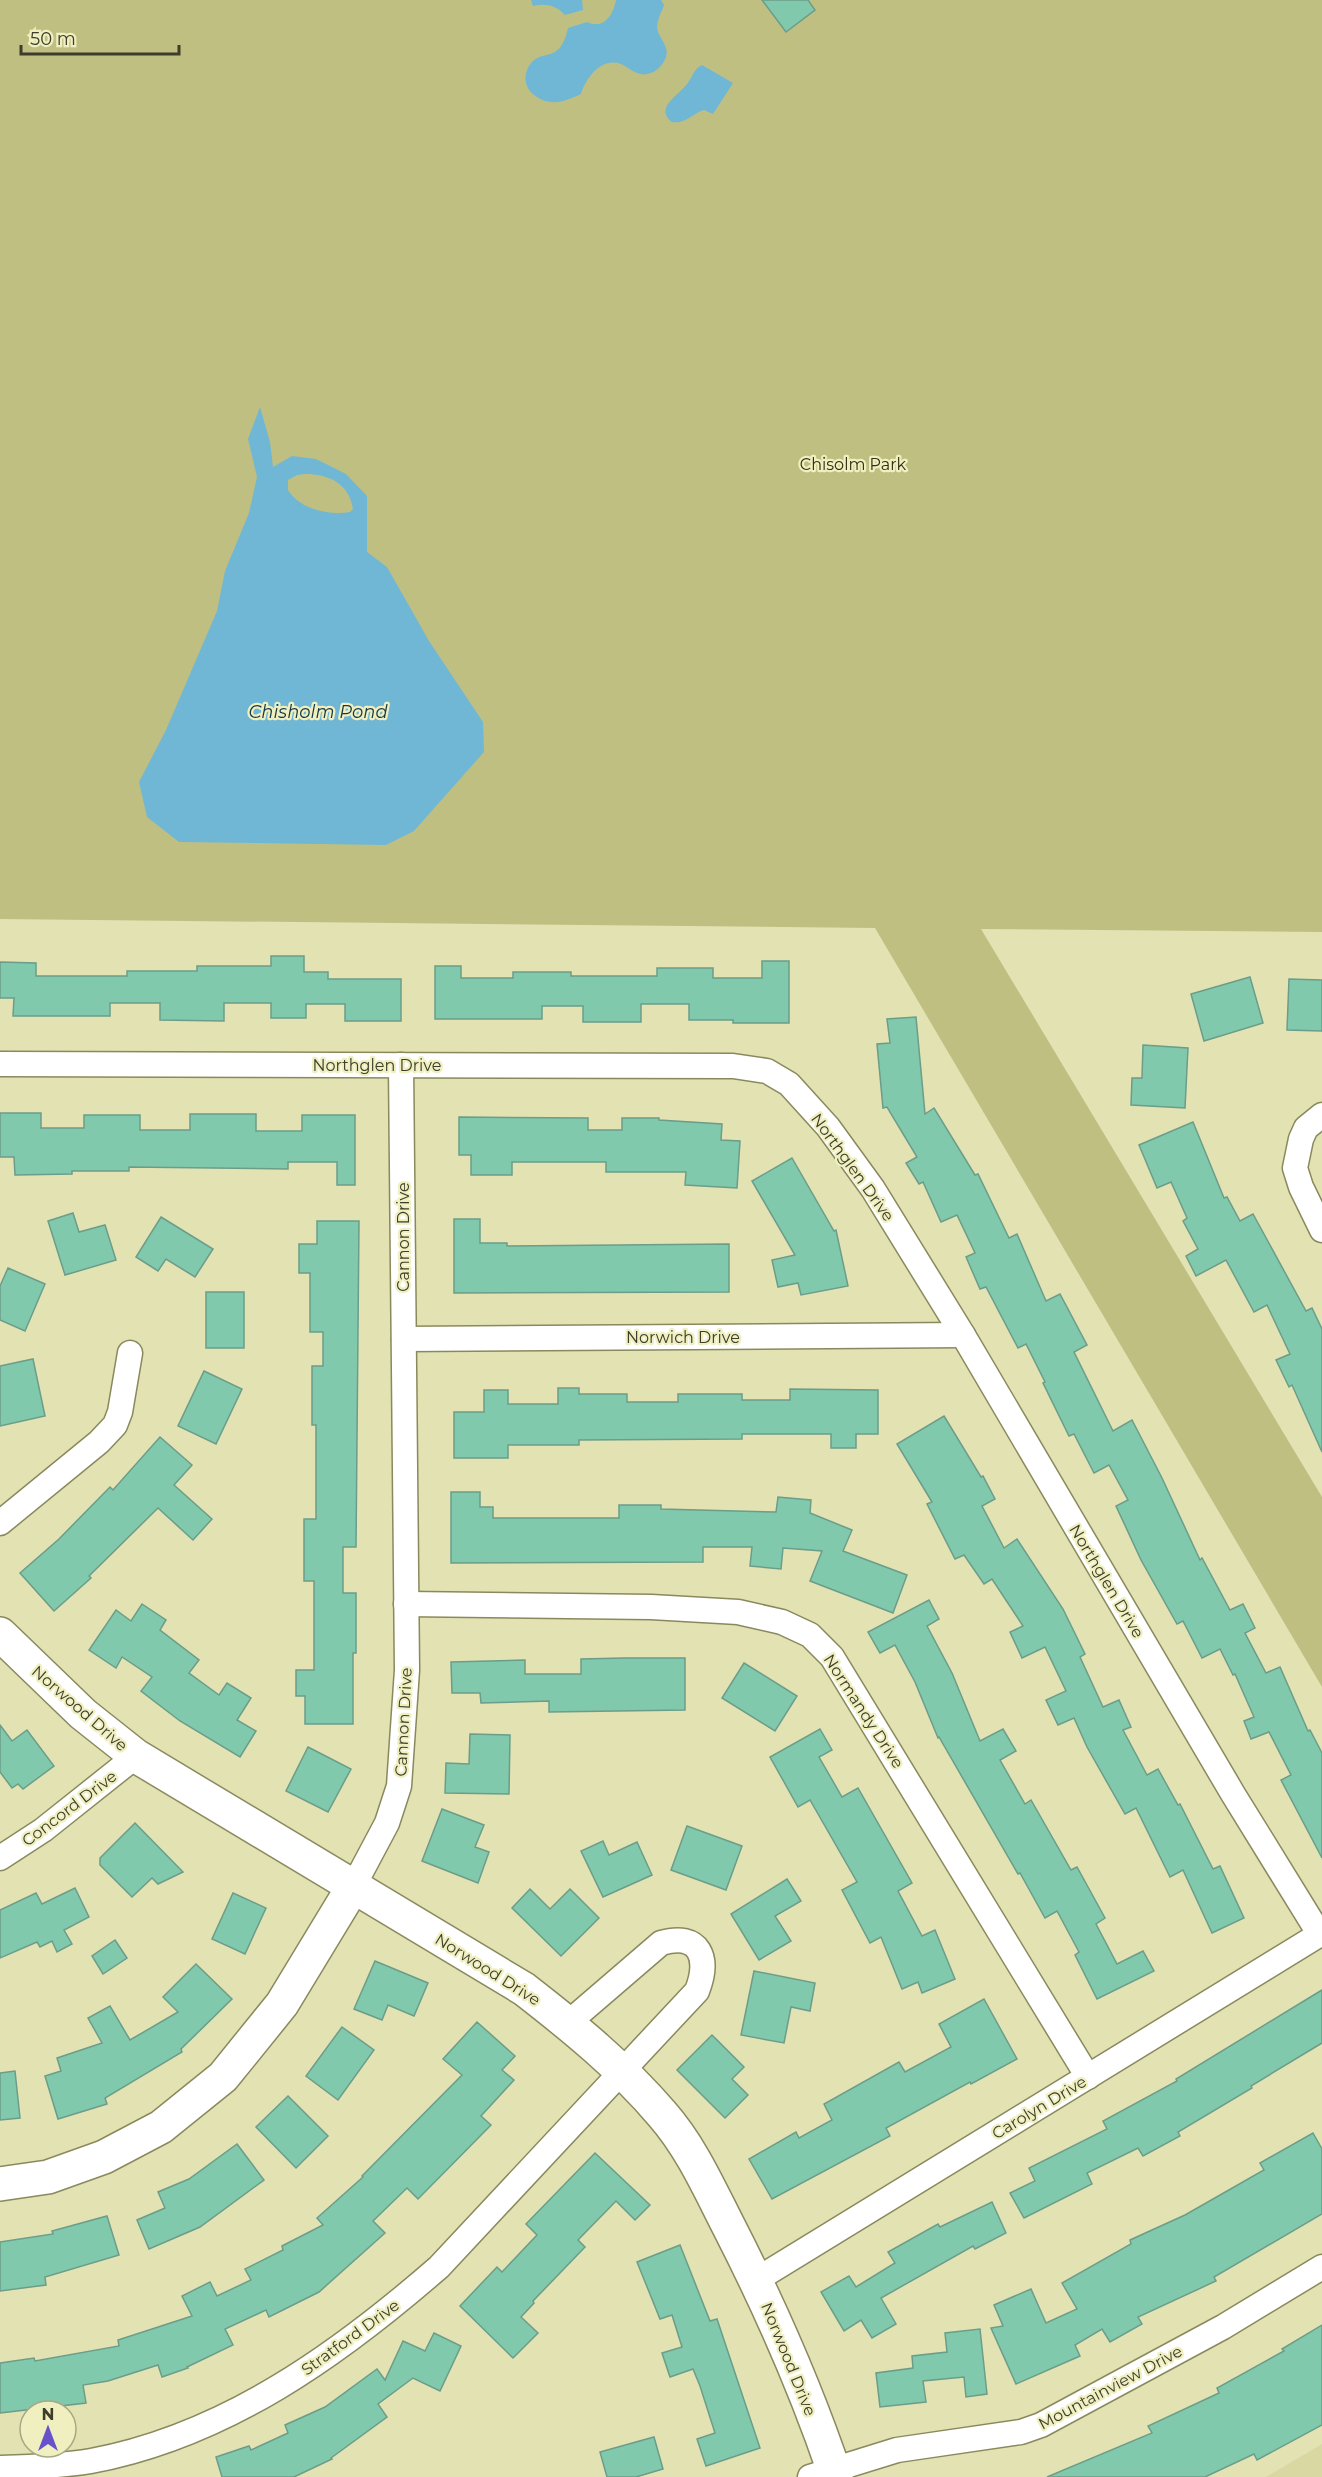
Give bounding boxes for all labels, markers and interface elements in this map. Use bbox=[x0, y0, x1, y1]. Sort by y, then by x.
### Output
scale bar bbox=[21, 18, 178, 56]
text: 50 m bbox=[30, 28, 76, 50]
park label: Chisolm Park bbox=[800, 455, 907, 474]
water label: Chisholm Pond bbox=[248, 701, 388, 723]
street label: Northglen Drive bbox=[313, 1056, 441, 1075]
street label: Northglen Drive bbox=[807, 1110, 898, 1225]
street label: Cannon Drive bbox=[394, 1182, 413, 1292]
street label: Norwich Drive bbox=[626, 1328, 740, 1347]
street label: Northglen Drive bbox=[1065, 1521, 1148, 1641]
street label: Normandy Drive bbox=[820, 1651, 908, 1772]
street label: Norwood Drive bbox=[28, 1662, 131, 1755]
street label: Cannon Drive bbox=[391, 1667, 416, 1777]
street label: Concord Drive bbox=[18, 1767, 120, 1850]
street label: Norwood Drive bbox=[432, 1929, 544, 2009]
street label: Carolyn Drive bbox=[989, 2072, 1090, 2143]
street label: Stratford Drive bbox=[298, 2295, 403, 2379]
street label: Norwood Drive bbox=[757, 2300, 820, 2419]
street label: Mountainview Drive bbox=[1035, 2341, 1185, 2433]
north arrow bbox=[18, 2399, 78, 2459]
text: N bbox=[42, 2405, 54, 2424]

